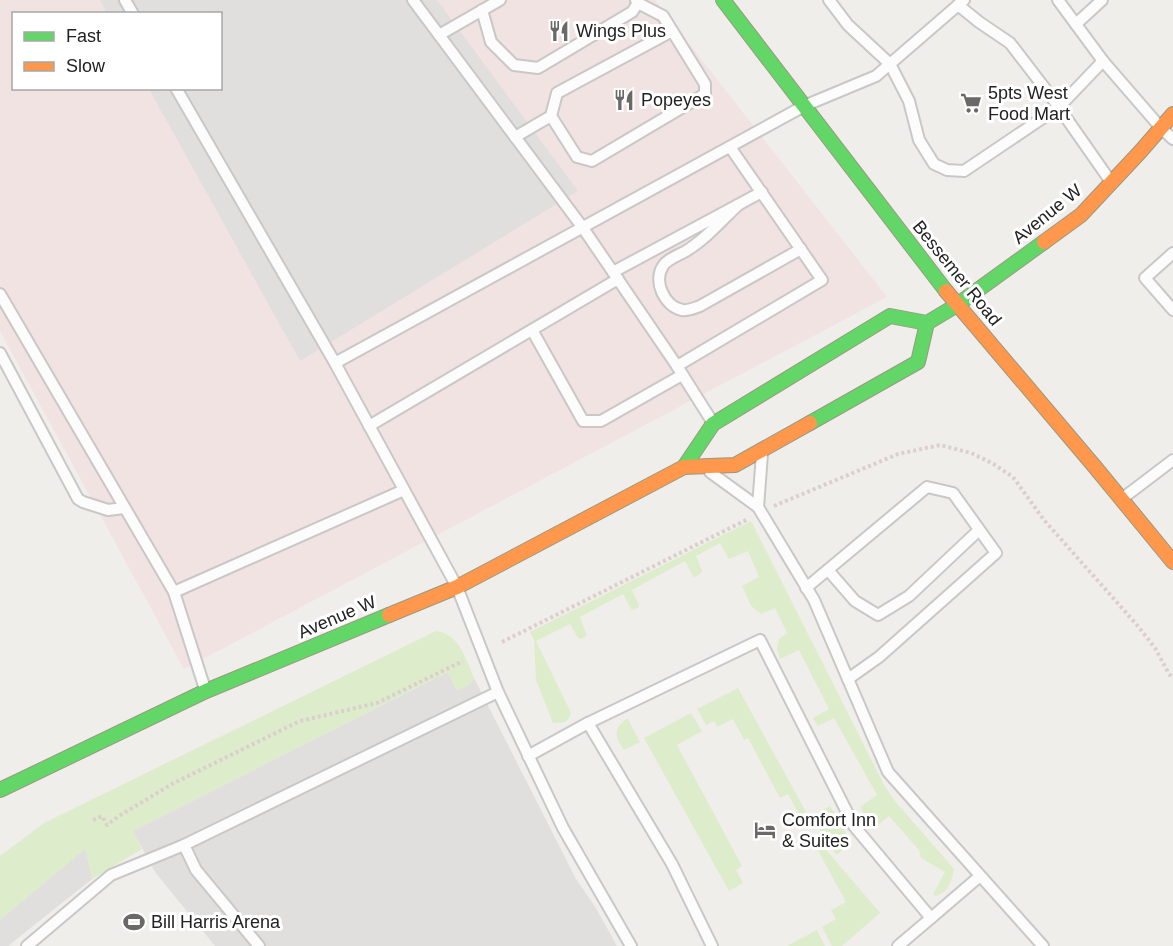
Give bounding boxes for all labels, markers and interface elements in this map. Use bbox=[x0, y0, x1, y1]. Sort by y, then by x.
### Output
legend bbox=[12, 12, 222, 90]
restaurant icon: Wings Plus bbox=[547, 19, 571, 43]
place label: Wings Plus bbox=[576, 21, 666, 41]
text: Fast bbox=[66, 26, 101, 46]
text: Slow bbox=[66, 56, 106, 76]
place label: 5pts West Food Mart bbox=[988, 83, 1070, 124]
restaurant icon: Popeyes bbox=[612, 88, 636, 112]
place label: Popeyes bbox=[641, 90, 711, 110]
supermarket icon: 5pts West Food Mart bbox=[959, 91, 983, 115]
street label: Avenue W bbox=[1009, 180, 1085, 248]
street label: Bessemer Road bbox=[909, 217, 1005, 329]
street label: Avenue W bbox=[295, 592, 379, 642]
place label: Comfort Inn & Suites bbox=[782, 810, 876, 851]
hotel icon: Comfort Inn & Suites bbox=[753, 818, 777, 842]
sports icon: Bill Harris Arena bbox=[122, 910, 146, 934]
place label: Bill Harris Arena bbox=[151, 912, 281, 932]

